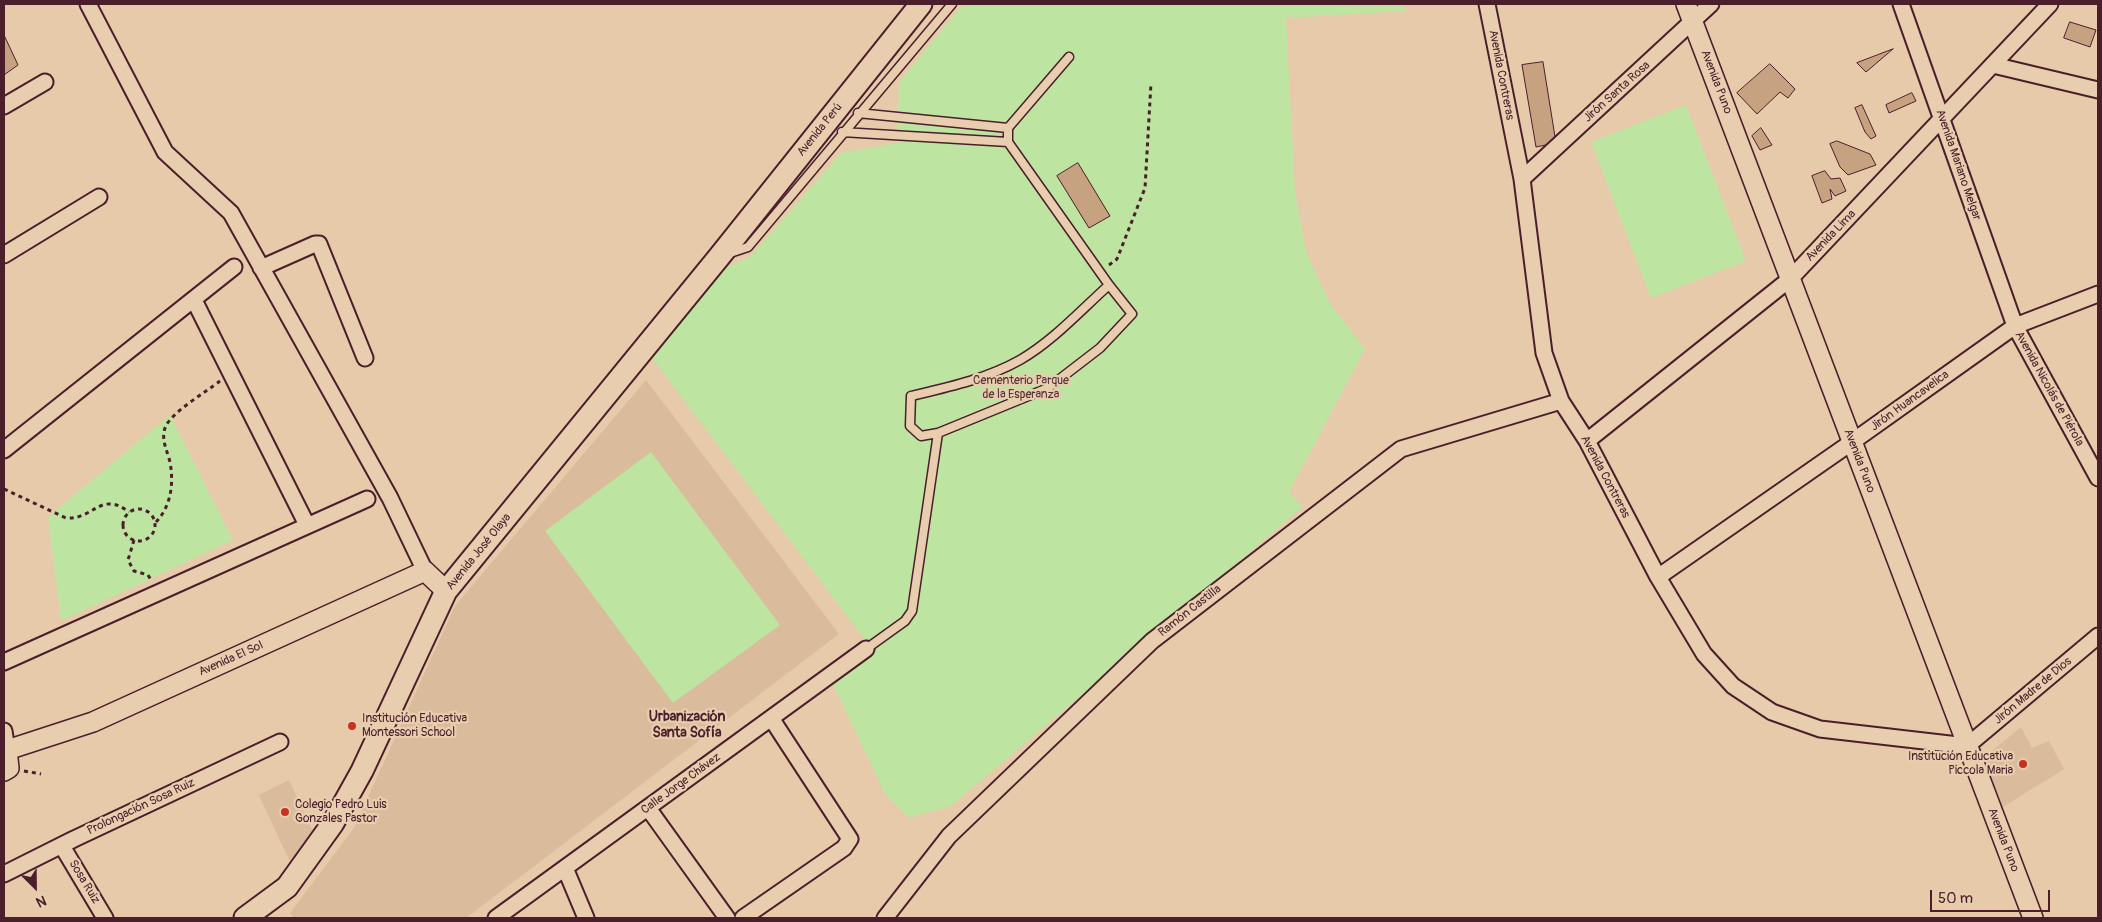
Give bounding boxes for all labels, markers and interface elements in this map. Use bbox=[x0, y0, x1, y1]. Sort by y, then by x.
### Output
street label: Avenida Contreras bbox=[1485, 29, 1517, 121]
street label: Avenida Puno bbox=[1697, 48, 1735, 116]
street label: Jirón Santa Rosa bbox=[1581, 58, 1653, 126]
street label: Avenida Perú bbox=[794, 101, 846, 159]
street label: Avenida Mariano Melgar bbox=[1932, 108, 1984, 222]
street label: Avenida Lima bbox=[1803, 207, 1859, 265]
street label: Avenida Nicolás de Piérola bbox=[2011, 329, 2087, 449]
street label: Jirón Huancavelica bbox=[1868, 368, 1952, 434]
park label: Cementerio Parque de la Esperanza bbox=[973, 374, 1069, 402]
street label: Avenida Puno bbox=[1840, 427, 1878, 495]
street label: Avenida Contreras bbox=[1577, 433, 1633, 521]
street label: Avenida José Olaya bbox=[444, 511, 514, 593]
street label: Ramón Castilla bbox=[1156, 582, 1224, 640]
street label: Avenida El Sol bbox=[196, 638, 266, 680]
street label: Jirón Madre de Dios bbox=[1991, 654, 2075, 728]
district label: Urbanización Santa Sofía bbox=[649, 709, 725, 742]
place label: Institución Educativa Montessori School bbox=[362, 712, 467, 740]
marker: Institución Educativa Montessori School bbox=[346, 720, 358, 732]
street label: Calle Jorge Chávez bbox=[639, 750, 723, 818]
place label: Institución Educativa Piccola Maria bbox=[1908, 750, 2013, 778]
marker: Institución Educativa Piccola Maria bbox=[2017, 758, 2029, 770]
street label: Prolongación Sosa Ruiz bbox=[85, 776, 197, 838]
place label: Colegio Pedro Luis Gonzales Pastor bbox=[295, 798, 387, 826]
marker: Colegio Pedro Luis Gonzales Pastor bbox=[279, 806, 291, 818]
street label: Avenida Puno bbox=[1984, 806, 2022, 874]
street label: Sosa Ruiz bbox=[65, 858, 103, 906]
north arrow bbox=[10, 862, 60, 912]
scale bar bbox=[1932, 880, 2052, 912]
text: 50 m bbox=[1938, 889, 1973, 908]
text: N bbox=[33, 892, 49, 911]

